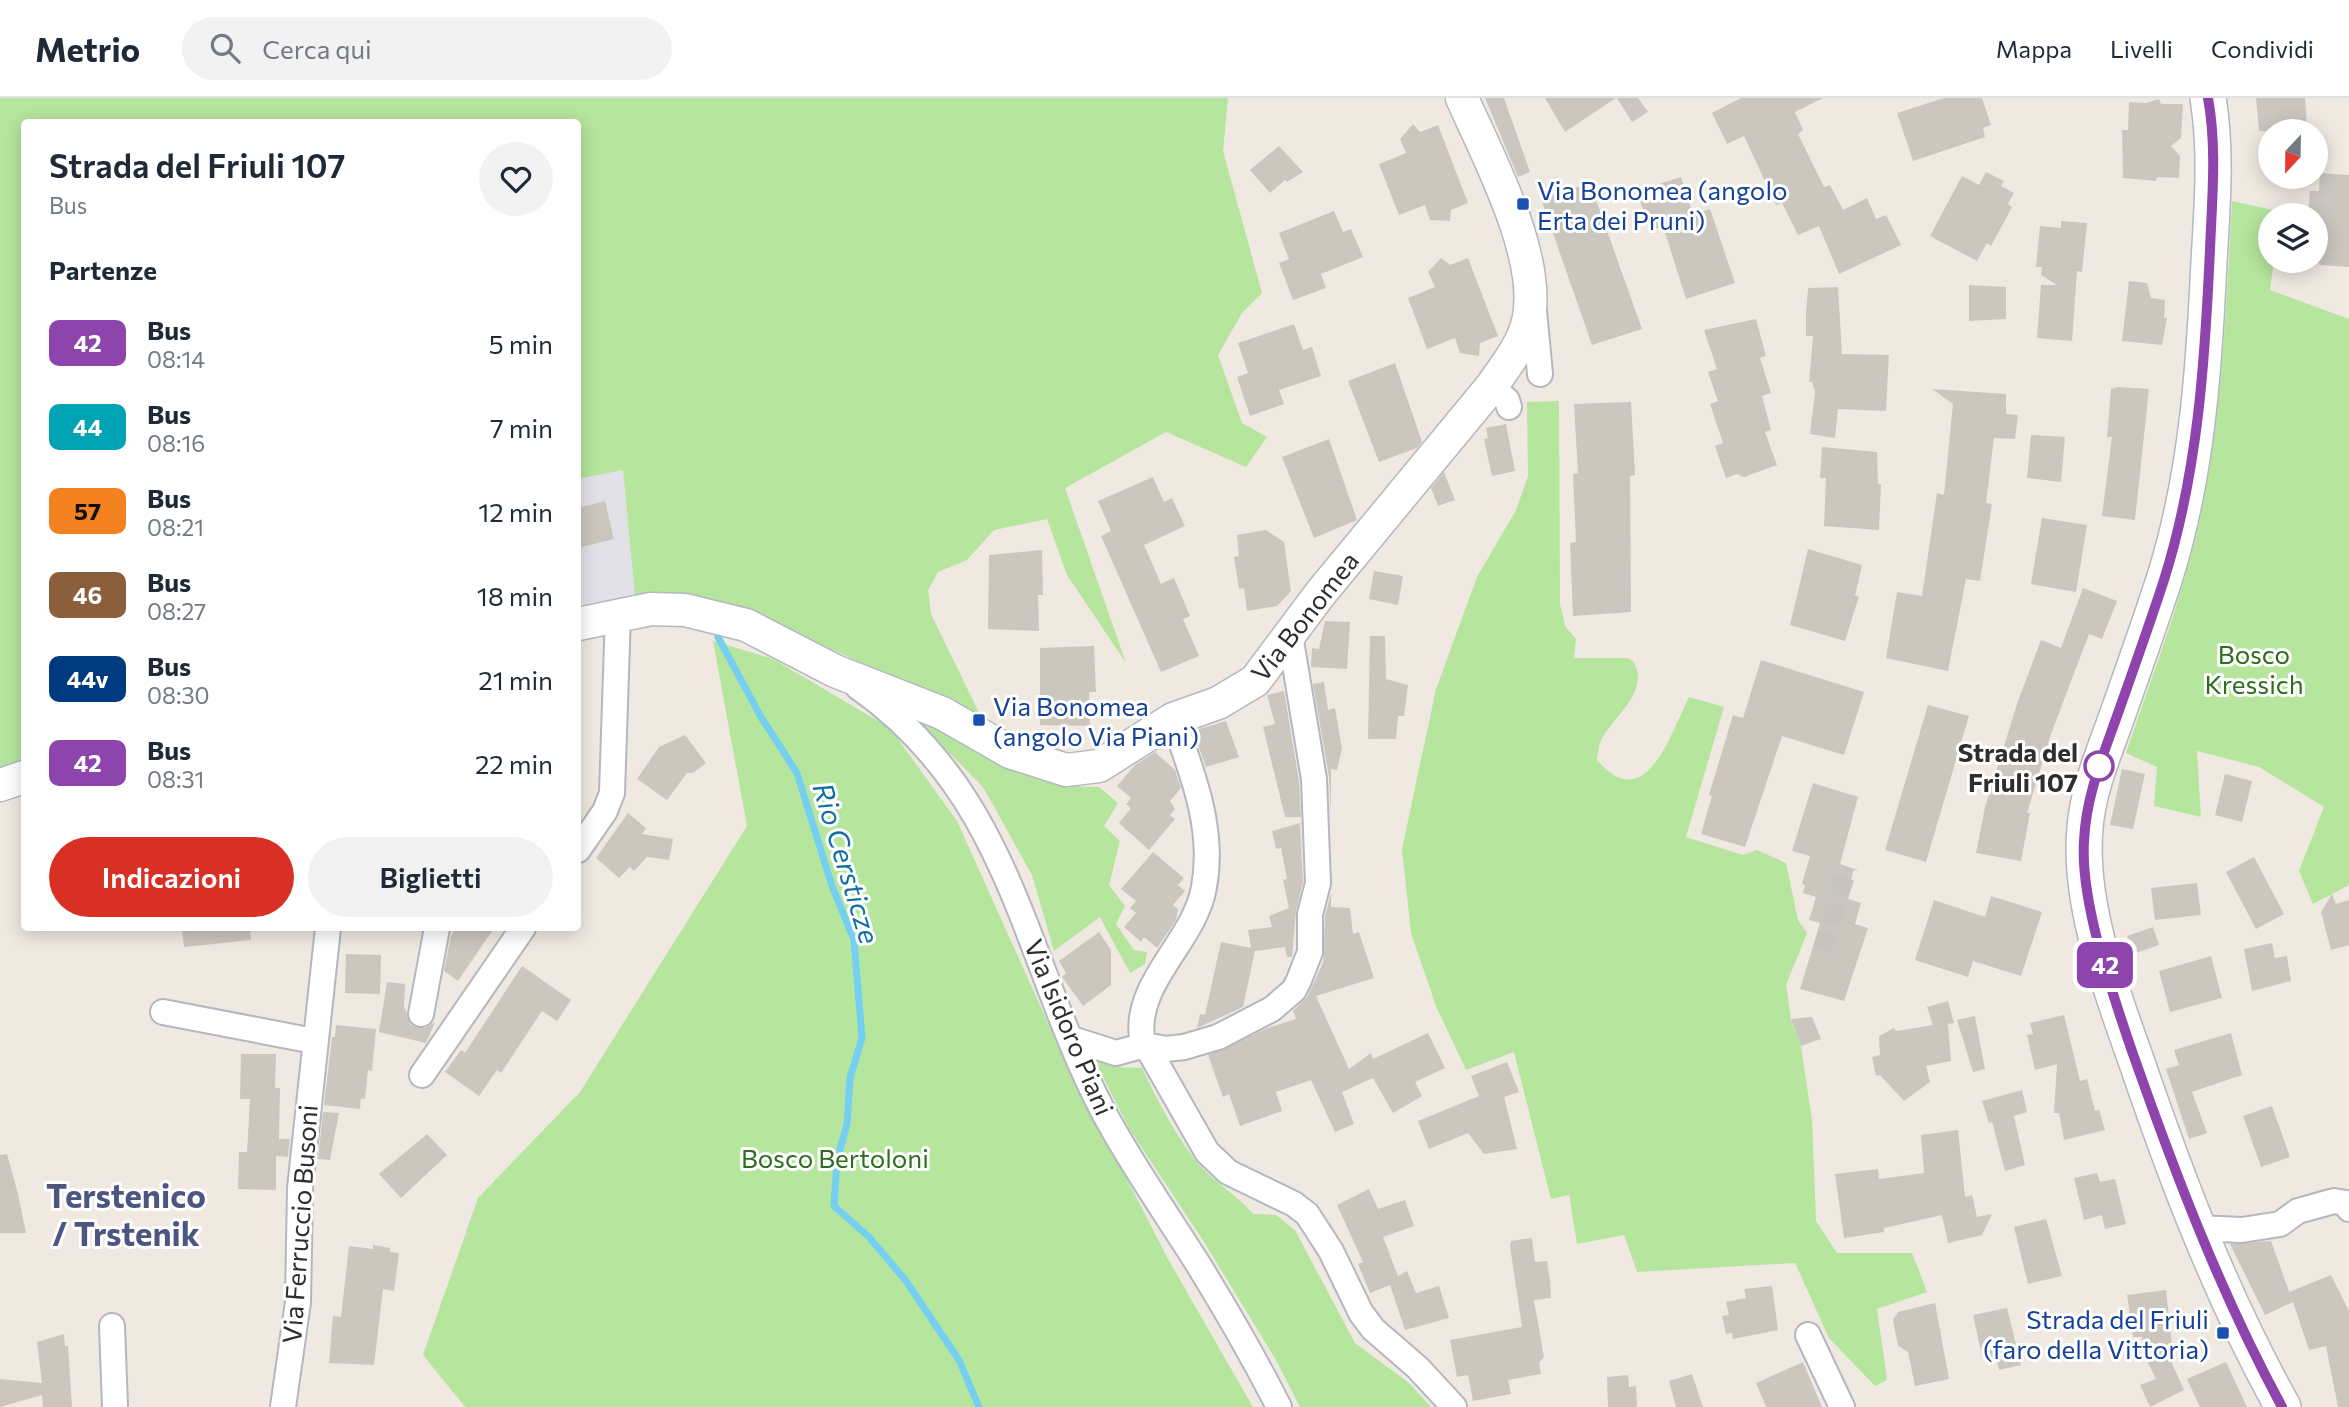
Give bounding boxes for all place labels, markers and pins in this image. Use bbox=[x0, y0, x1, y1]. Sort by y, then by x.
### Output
place label: Via Bonomea (angolo Erta dei Pruni) bbox=[1537, 174, 1788, 235]
marker: Via Bonomea (angolo Erta dei Pruni) bbox=[1515, 196, 1531, 212]
place label: Via Bonomea (angolo Via Piani) bbox=[993, 690, 1199, 751]
marker: Via Bonomea (angolo Via Piani) bbox=[971, 712, 987, 728]
place label: Strada del Friuli 107 bbox=[1958, 736, 2078, 797]
marker: Strada del Friuli 107 bbox=[2084, 751, 2114, 781]
place label: Strada del Friuli (faro della Vittoria) bbox=[1983, 1303, 2209, 1364]
marker: Strada del Friuli (faro della Vittoria) bbox=[2215, 1325, 2231, 1341]

